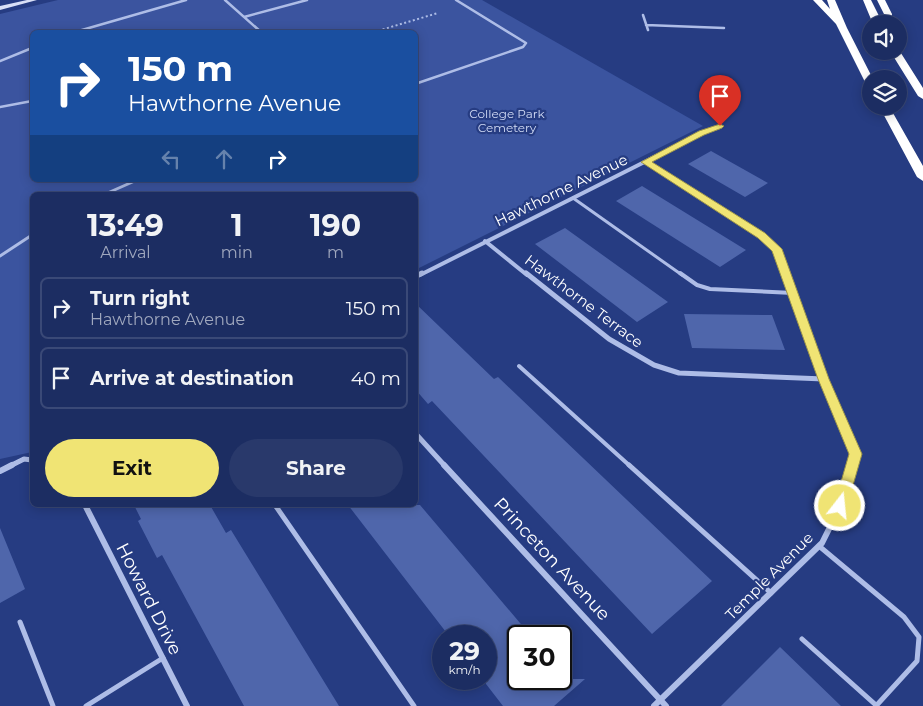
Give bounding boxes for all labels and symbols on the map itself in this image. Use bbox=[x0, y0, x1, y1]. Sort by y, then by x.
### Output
pin bbox=[699, 75, 741, 126]
park label: College Park Cemetery bbox=[469, 106, 546, 135]
street label: Hawthorne Avenue bbox=[491, 150, 631, 230]
street label: Hawthorne Terrace bbox=[521, 250, 647, 352]
position arrow bbox=[813, 479, 865, 531]
street label: Princeton Avenue bbox=[489, 493, 615, 625]
street label: Temple Avenue bbox=[721, 528, 817, 624]
street label: Howard Drive bbox=[111, 539, 187, 659]
speed limit sign: 30 bbox=[507, 625, 572, 690]

